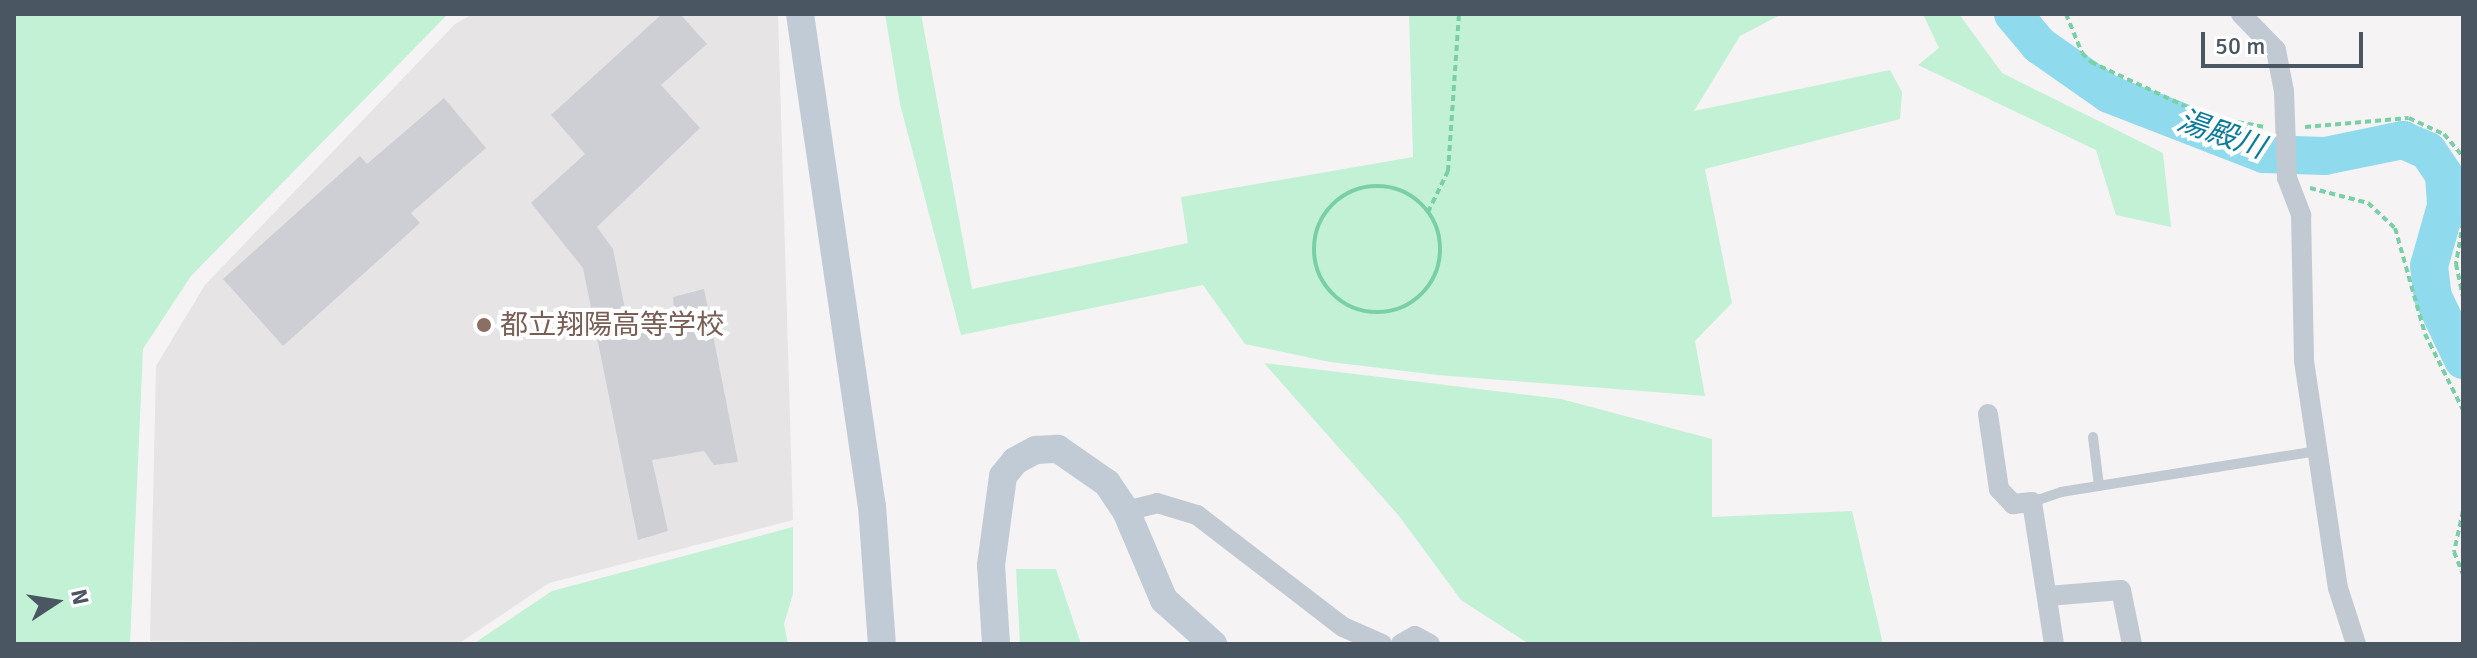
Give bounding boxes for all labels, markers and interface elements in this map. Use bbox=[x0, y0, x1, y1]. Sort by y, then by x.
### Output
scale bar bbox=[2205, 16, 2367, 66]
text: 50 m bbox=[2215, 31, 2265, 61]
water label: 湯殿川 bbox=[2173, 103, 2269, 167]
place label: 都立翔陽高等学校 bbox=[500, 308, 724, 342]
marker: 都立翔陽高等学校 bbox=[475, 316, 493, 334]
north arrow bbox=[16, 562, 96, 642]
text: N bbox=[65, 587, 95, 607]

